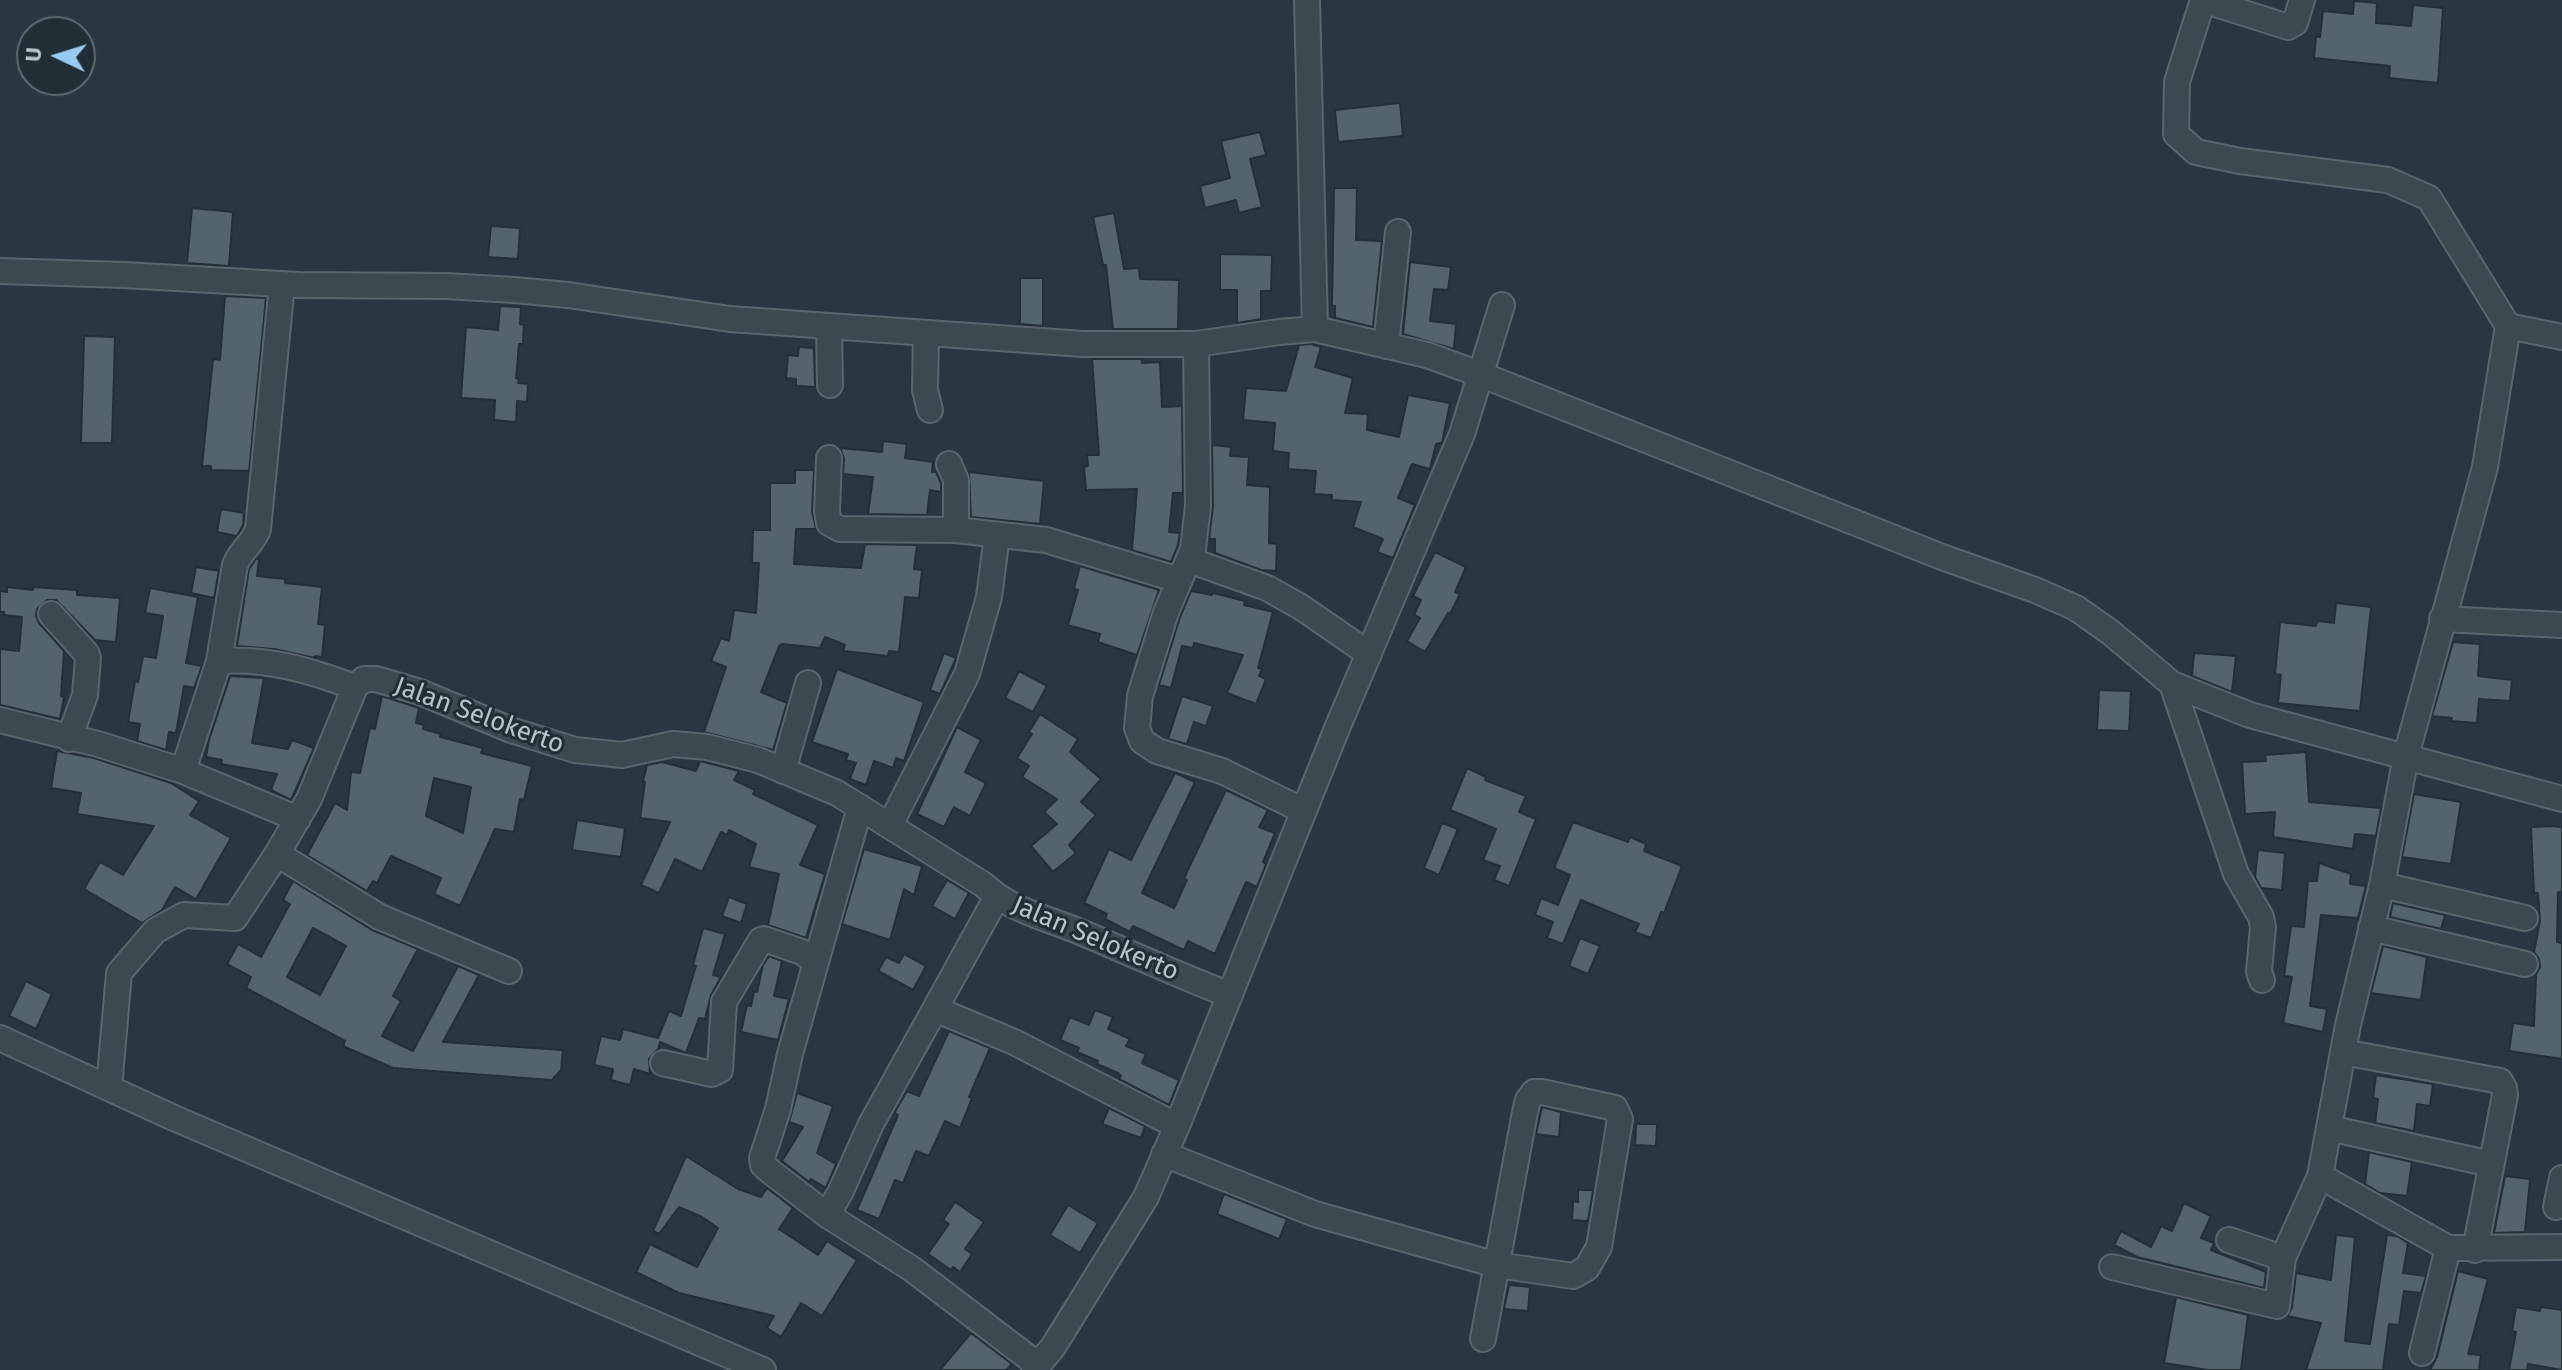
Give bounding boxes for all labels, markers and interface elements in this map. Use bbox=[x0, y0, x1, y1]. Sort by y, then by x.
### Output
north arrow bbox=[16, 16, 96, 96]
text: U bbox=[20, 46, 48, 63]
street label: Jalan Selokerto bbox=[390, 671, 568, 761]
street label: Jalan Selokerto bbox=[1007, 890, 1183, 988]

